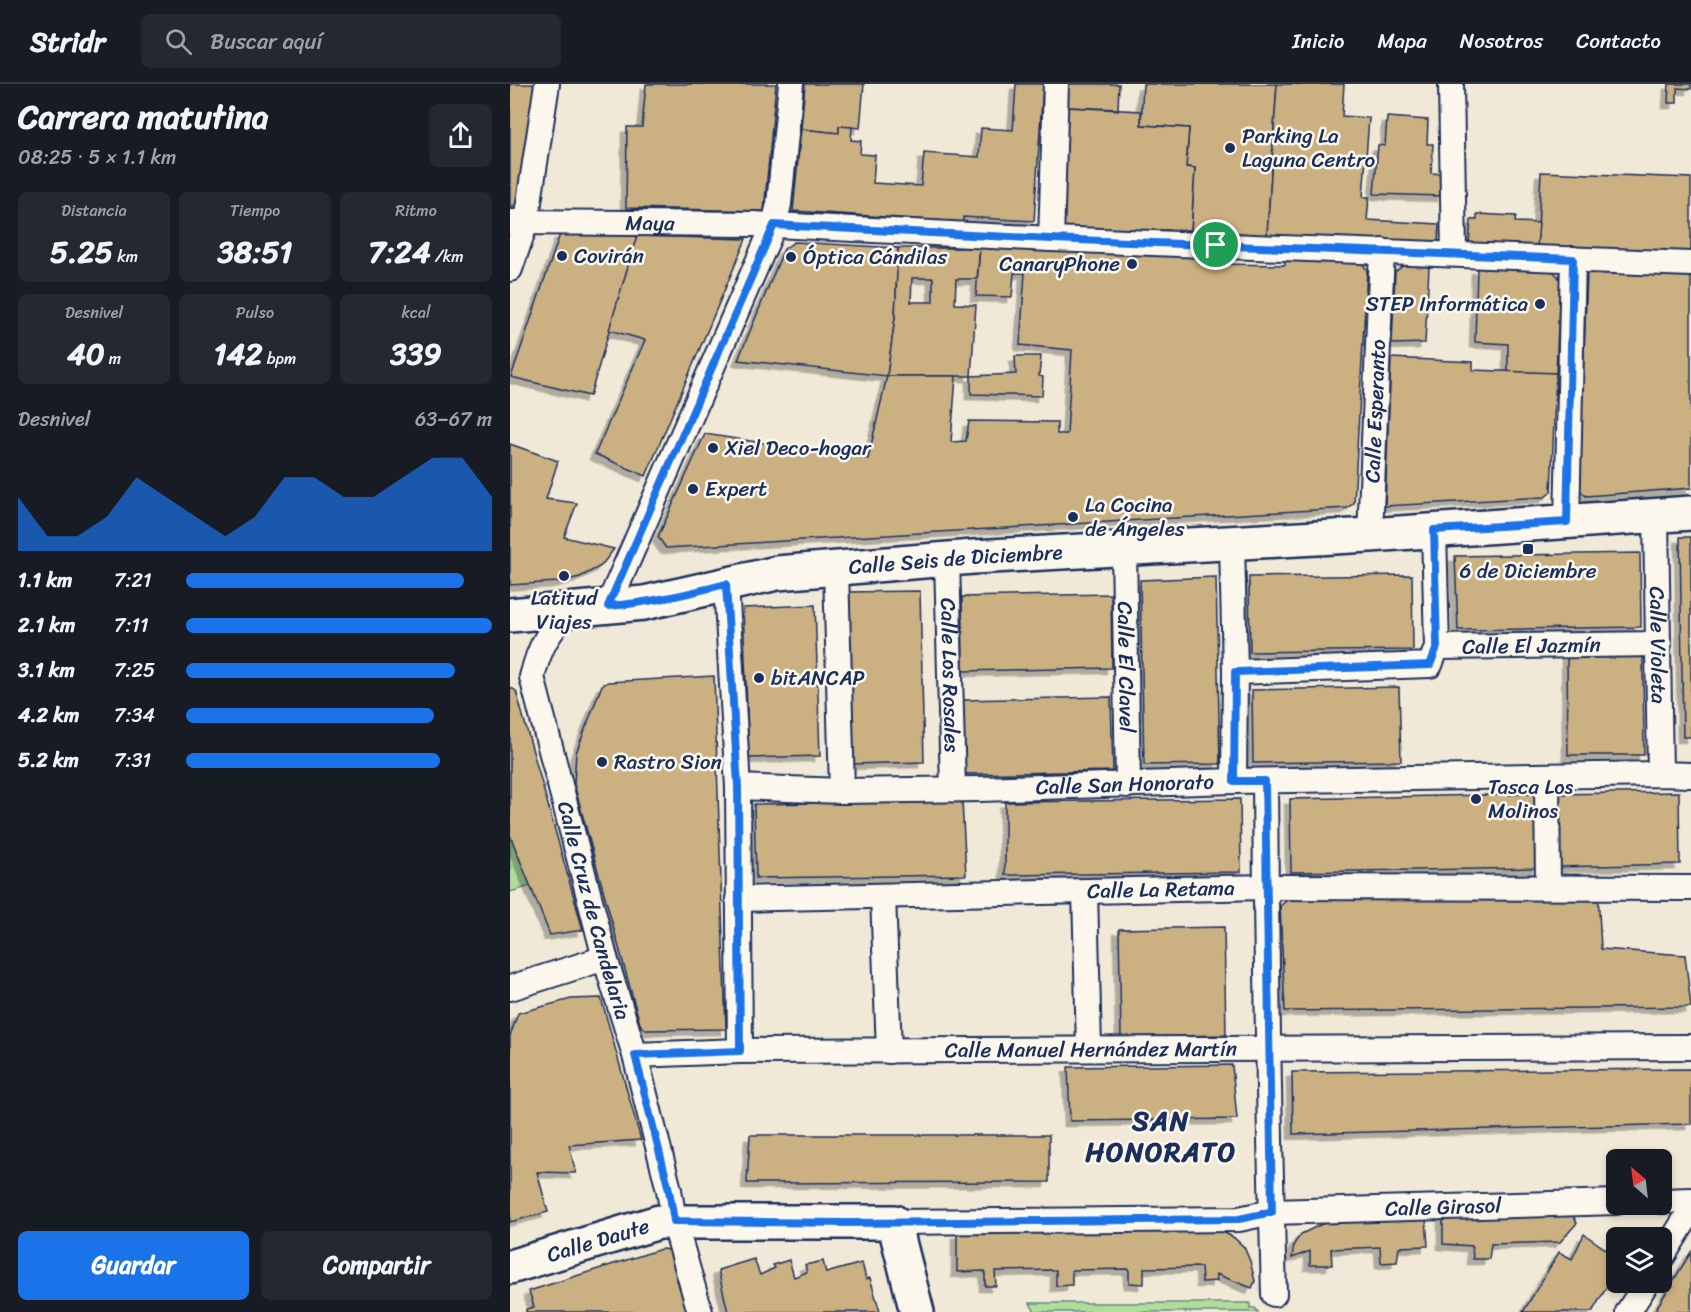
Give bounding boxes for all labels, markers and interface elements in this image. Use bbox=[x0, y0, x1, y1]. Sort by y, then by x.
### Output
search box bbox=[141, 14, 561, 68]
text: Stridr bbox=[30, 17, 105, 66]
text: Buscar aquí bbox=[210, 22, 322, 61]
text: Inicio bbox=[1292, 22, 1344, 60]
text: Mapa bbox=[1377, 22, 1427, 60]
text: Nosotros bbox=[1460, 22, 1543, 60]
text: Contacto bbox=[1576, 22, 1661, 60]
icon: search bbox=[162, 25, 195, 58]
text: Carrera matutina bbox=[18, 88, 269, 146]
button: share bbox=[429, 104, 492, 167]
place label: Parking La Laguna Centro bbox=[1242, 117, 1376, 179]
text: 08:25 · 5 × 1.1 km bbox=[18, 140, 176, 175]
marker: Parking La Laguna Centro bbox=[1223, 141, 1237, 155]
text: Distancia bbox=[61, 196, 127, 225]
text: Tiempo bbox=[230, 196, 280, 225]
text: Ritmo bbox=[395, 196, 437, 225]
street label: Maya bbox=[625, 204, 675, 242]
pin bbox=[1190, 219, 1241, 270]
text: 5.25 bbox=[50, 225, 113, 279]
text: 38:51 bbox=[218, 225, 292, 279]
text: 7:24 bbox=[368, 225, 431, 279]
icon: arrive bbox=[1199, 228, 1232, 261]
place label: Covirán bbox=[574, 237, 644, 275]
place label: Óptica Cándilas bbox=[803, 238, 948, 276]
text: km bbox=[113, 242, 138, 271]
text: /km bbox=[431, 242, 464, 271]
place label: CanaryPhone bbox=[999, 245, 1120, 283]
marker: Covirán bbox=[555, 249, 569, 263]
marker: Óptica Cándilas bbox=[784, 250, 798, 264]
marker: CanaryPhone bbox=[1125, 257, 1139, 271]
place label: STEP Informática bbox=[1366, 285, 1528, 323]
marker: STEP Informática bbox=[1533, 297, 1547, 311]
text: Desnivel bbox=[65, 298, 123, 327]
text: Pulso bbox=[236, 298, 274, 327]
text: kcal bbox=[401, 298, 431, 327]
text: 40 bbox=[67, 327, 105, 381]
text: 142 bbox=[214, 327, 263, 381]
text: 339 bbox=[390, 327, 442, 381]
street label: Calle Esperanto bbox=[1353, 338, 1397, 484]
text: m bbox=[105, 344, 121, 373]
text: bpm bbox=[263, 344, 296, 373]
text: Desnivel bbox=[18, 402, 90, 437]
text: 63–67 m bbox=[415, 402, 492, 437]
place label: Xiel Deco-hogar bbox=[724, 429, 872, 467]
marker: Xiel Deco-hogar bbox=[706, 441, 720, 455]
place label: Expert bbox=[705, 470, 767, 508]
marker: Expert bbox=[686, 482, 700, 496]
place label: La Cocina de Ángeles bbox=[1085, 486, 1185, 548]
marker: La Cocina de Ángeles bbox=[1066, 510, 1080, 524]
street label: Calle Seis de Diciembre bbox=[847, 533, 1064, 586]
marker: 6 de Diciembre bbox=[1521, 542, 1535, 556]
place label: 6 de Diciembre bbox=[1459, 552, 1597, 590]
text: 1.1 km bbox=[18, 563, 72, 598]
text: 7:21 bbox=[114, 563, 152, 598]
marker: Latitud Viajes bbox=[557, 569, 571, 583]
place label: Latitud Viajes bbox=[531, 579, 599, 641]
street label: Calle Violeta bbox=[1638, 586, 1678, 704]
street label: Calle Los Rosales bbox=[929, 597, 971, 753]
street label: Calle El Clavel bbox=[1106, 601, 1146, 734]
text: 2.1 km bbox=[18, 608, 75, 643]
text: 7:11 bbox=[114, 608, 149, 643]
street label: Calle El Jazmín bbox=[1462, 626, 1601, 666]
text: 3.1 km bbox=[18, 653, 75, 688]
text: 7:25 bbox=[114, 653, 155, 688]
place label: bitANCAP bbox=[771, 659, 865, 697]
marker: bitANCAP bbox=[752, 671, 766, 685]
text: 4.2 km bbox=[18, 698, 79, 733]
text: 7:34 bbox=[114, 698, 155, 733]
text: 5.2 km bbox=[18, 743, 79, 778]
text: 7:31 bbox=[114, 743, 151, 778]
place label: Rastro Sion bbox=[614, 743, 722, 781]
marker: Rastro Sion bbox=[595, 755, 609, 769]
street label: Calle San Honorato bbox=[1035, 763, 1215, 806]
place label: Tasca Los Molinos bbox=[1488, 768, 1574, 830]
marker: Tasca Los Molinos bbox=[1469, 792, 1483, 806]
street label: Calle Cruz de Candelaria bbox=[546, 797, 642, 1025]
street label: Calle La Retama bbox=[1087, 869, 1235, 910]
street label: Calle Manuel Hernández Martín bbox=[945, 1030, 1237, 1069]
district label: SAN HONORATO bbox=[1085, 1097, 1237, 1176]
north arrow bbox=[1606, 1149, 1672, 1215]
map controls bbox=[1606, 1149, 1672, 1293]
street label: Calle Girasol bbox=[1384, 1186, 1503, 1228]
street label: Calle Daute bbox=[542, 1207, 654, 1274]
button: layers bbox=[1606, 1227, 1672, 1293]
button: Guardar bbox=[18, 1231, 249, 1300]
button: Compartir bbox=[261, 1231, 492, 1300]

